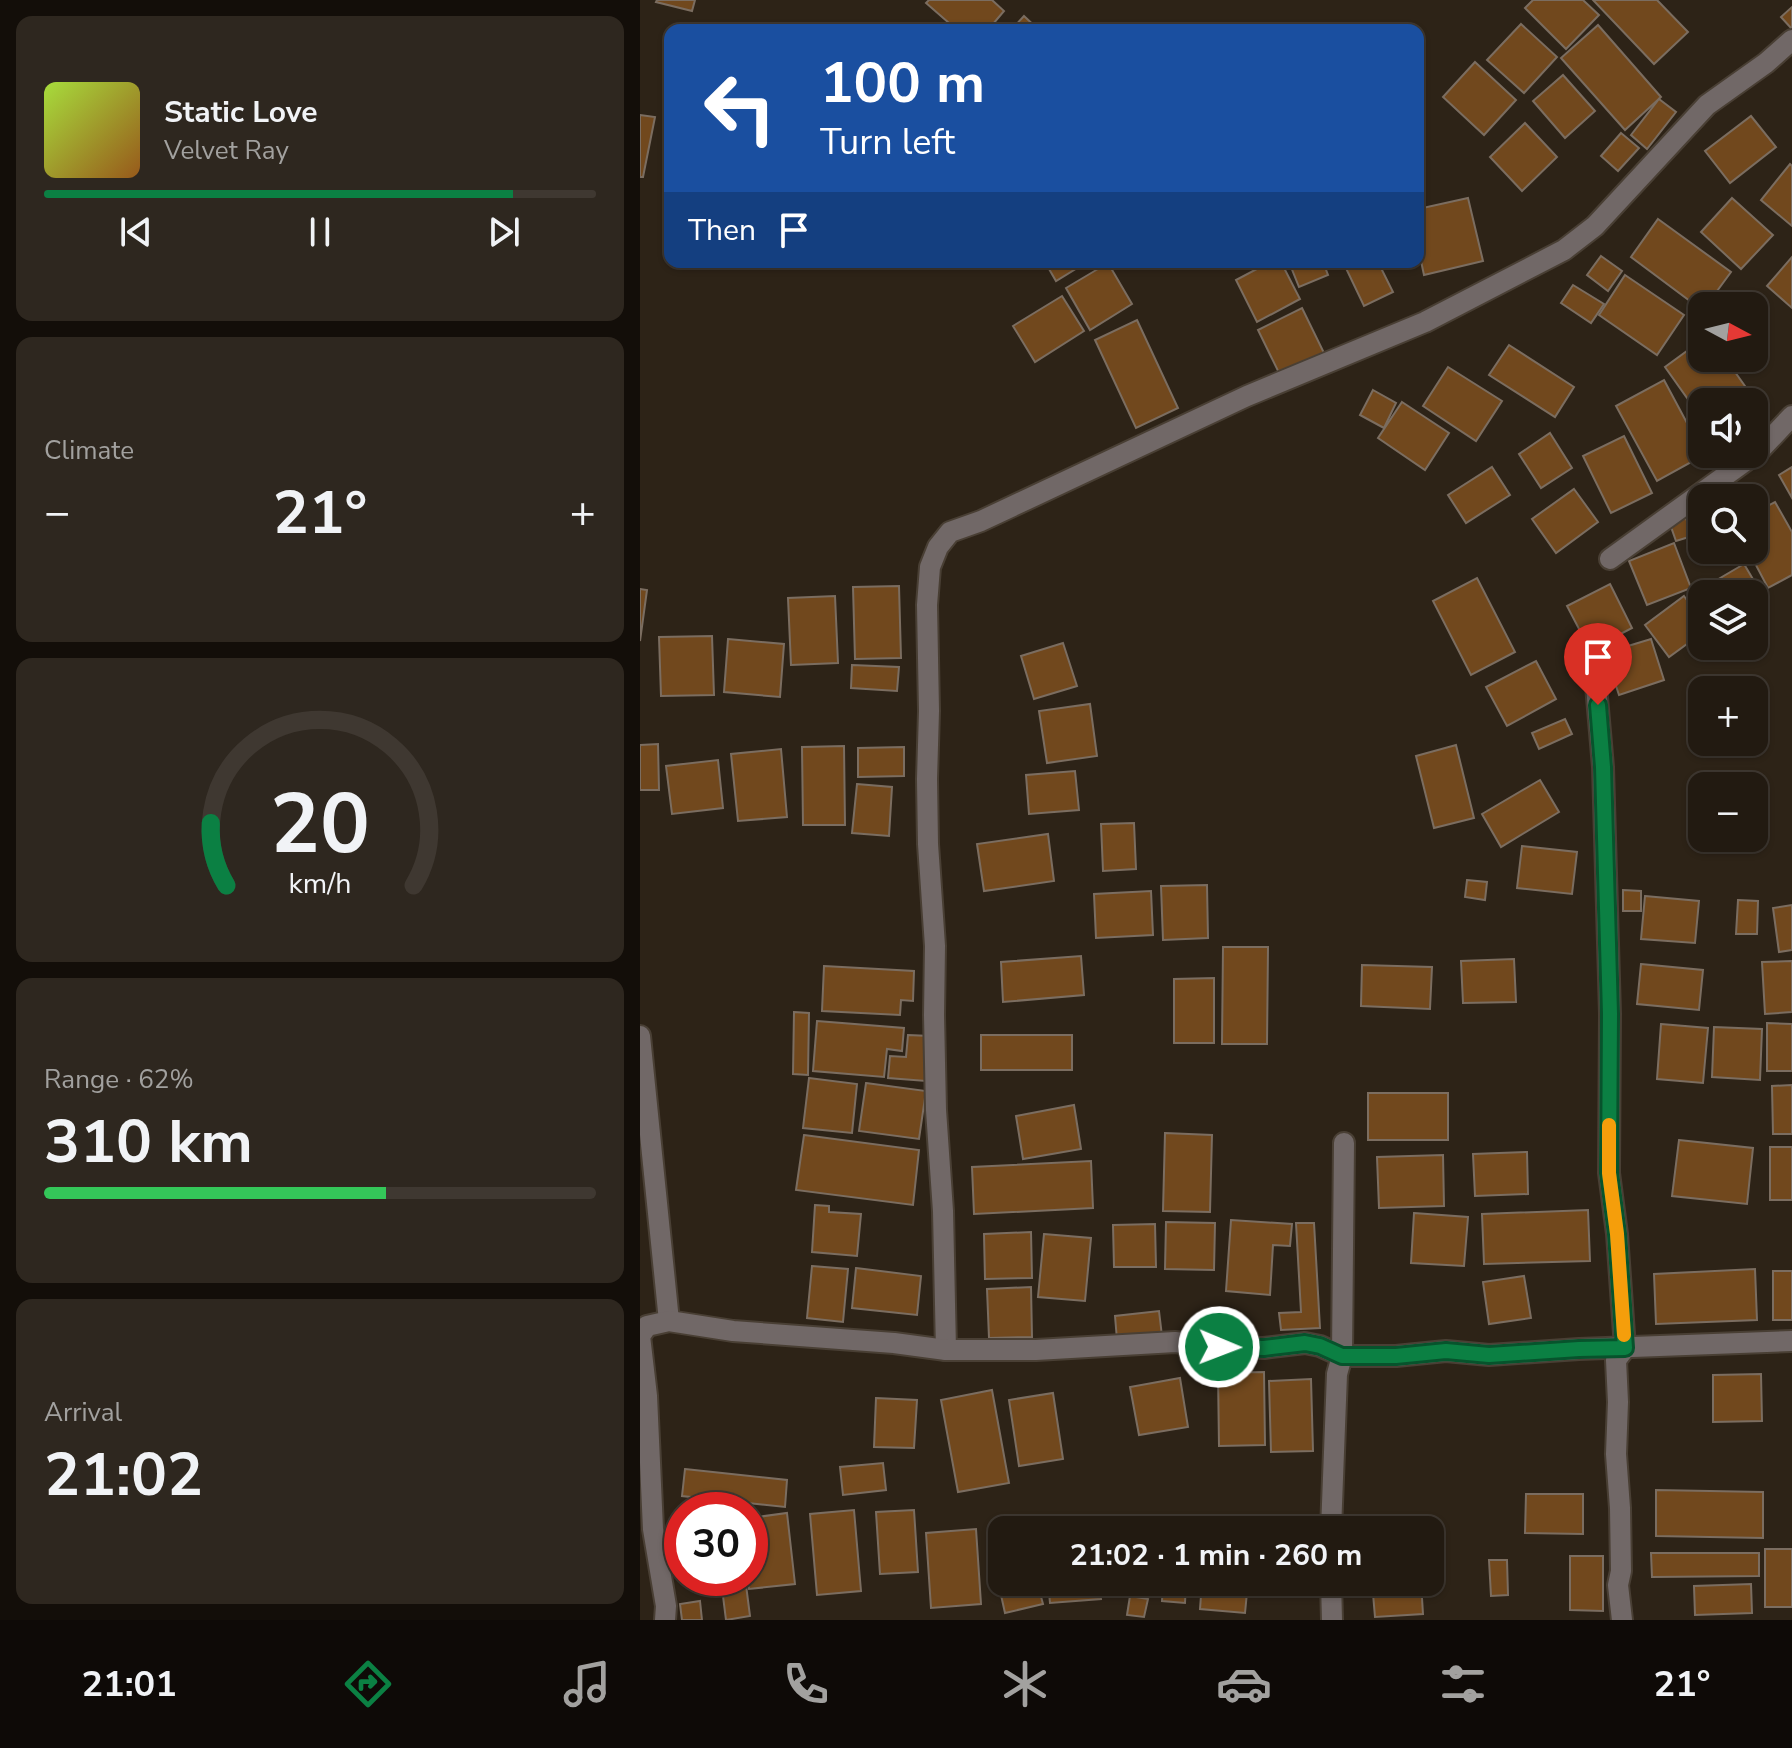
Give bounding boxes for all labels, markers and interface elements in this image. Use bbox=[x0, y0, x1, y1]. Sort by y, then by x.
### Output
text: 100 m bbox=[820, 45, 985, 122]
icon: left bbox=[688, 56, 792, 160]
text: Static Love bbox=[164, 92, 318, 133]
text: Turn left bbox=[820, 118, 955, 167]
text: Velvet Ray bbox=[164, 133, 289, 168]
icon: arrive bbox=[772, 208, 816, 252]
icon: previous bbox=[114, 210, 158, 254]
icon: pause bbox=[298, 210, 342, 254]
icon: next bbox=[482, 210, 526, 254]
text: Then bbox=[688, 210, 756, 251]
north arrow bbox=[1688, 292, 1768, 372]
map controls bbox=[1688, 292, 1768, 852]
button: sound bbox=[1688, 388, 1768, 468]
text: Climate bbox=[44, 433, 134, 468]
text: 21° bbox=[273, 472, 367, 554]
text: − bbox=[44, 483, 70, 543]
text: + bbox=[570, 483, 596, 543]
button: search bbox=[1688, 484, 1768, 564]
button: layers bbox=[1688, 580, 1768, 660]
pin bbox=[1564, 623, 1632, 705]
icon: arrive bbox=[1576, 635, 1620, 679]
button: + bbox=[1688, 676, 1768, 756]
text: 20 bbox=[270, 768, 370, 881]
button: − bbox=[1688, 772, 1768, 852]
text: km/h bbox=[289, 864, 351, 903]
text: Range · 62% bbox=[44, 1062, 194, 1097]
text: 310 km bbox=[44, 1101, 253, 1183]
position arrow bbox=[1177, 1305, 1261, 1389]
text: Arrival bbox=[44, 1395, 122, 1430]
text: 21:02 bbox=[44, 1434, 203, 1516]
speed limit sign: 30 bbox=[664, 1492, 768, 1596]
text: 21:02 · 1 min · 260 m bbox=[1070, 1535, 1362, 1576]
icon: directions bbox=[340, 1656, 396, 1712]
icon: music bbox=[559, 1656, 615, 1712]
icon: phone bbox=[778, 1656, 834, 1712]
icon: climate bbox=[997, 1656, 1053, 1712]
icon: car bbox=[1216, 1656, 1272, 1712]
icon: filters bbox=[1435, 1656, 1491, 1712]
text: 21:01 bbox=[81, 1660, 177, 1709]
text: 21° bbox=[1654, 1660, 1710, 1709]

